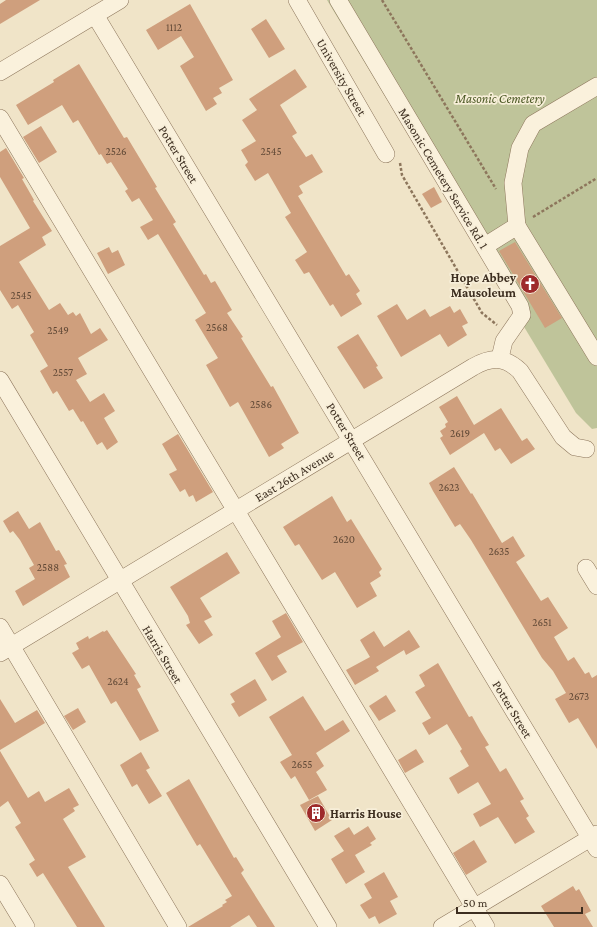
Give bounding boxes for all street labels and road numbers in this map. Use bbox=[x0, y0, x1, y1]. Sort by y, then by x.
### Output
street label: University Street bbox=[313, 36, 370, 119]
street label: Masonic Cemetery Service Rd. 1 bbox=[395, 105, 492, 252]
street label: Potter Street bbox=[156, 123, 202, 186]
street label: Potter Street bbox=[324, 400, 370, 463]
street label: East 26th Avenue bbox=[252, 446, 337, 505]
street label: Harris Street bbox=[139, 622, 186, 687]
street label: Potter Street bbox=[490, 678, 536, 741]

